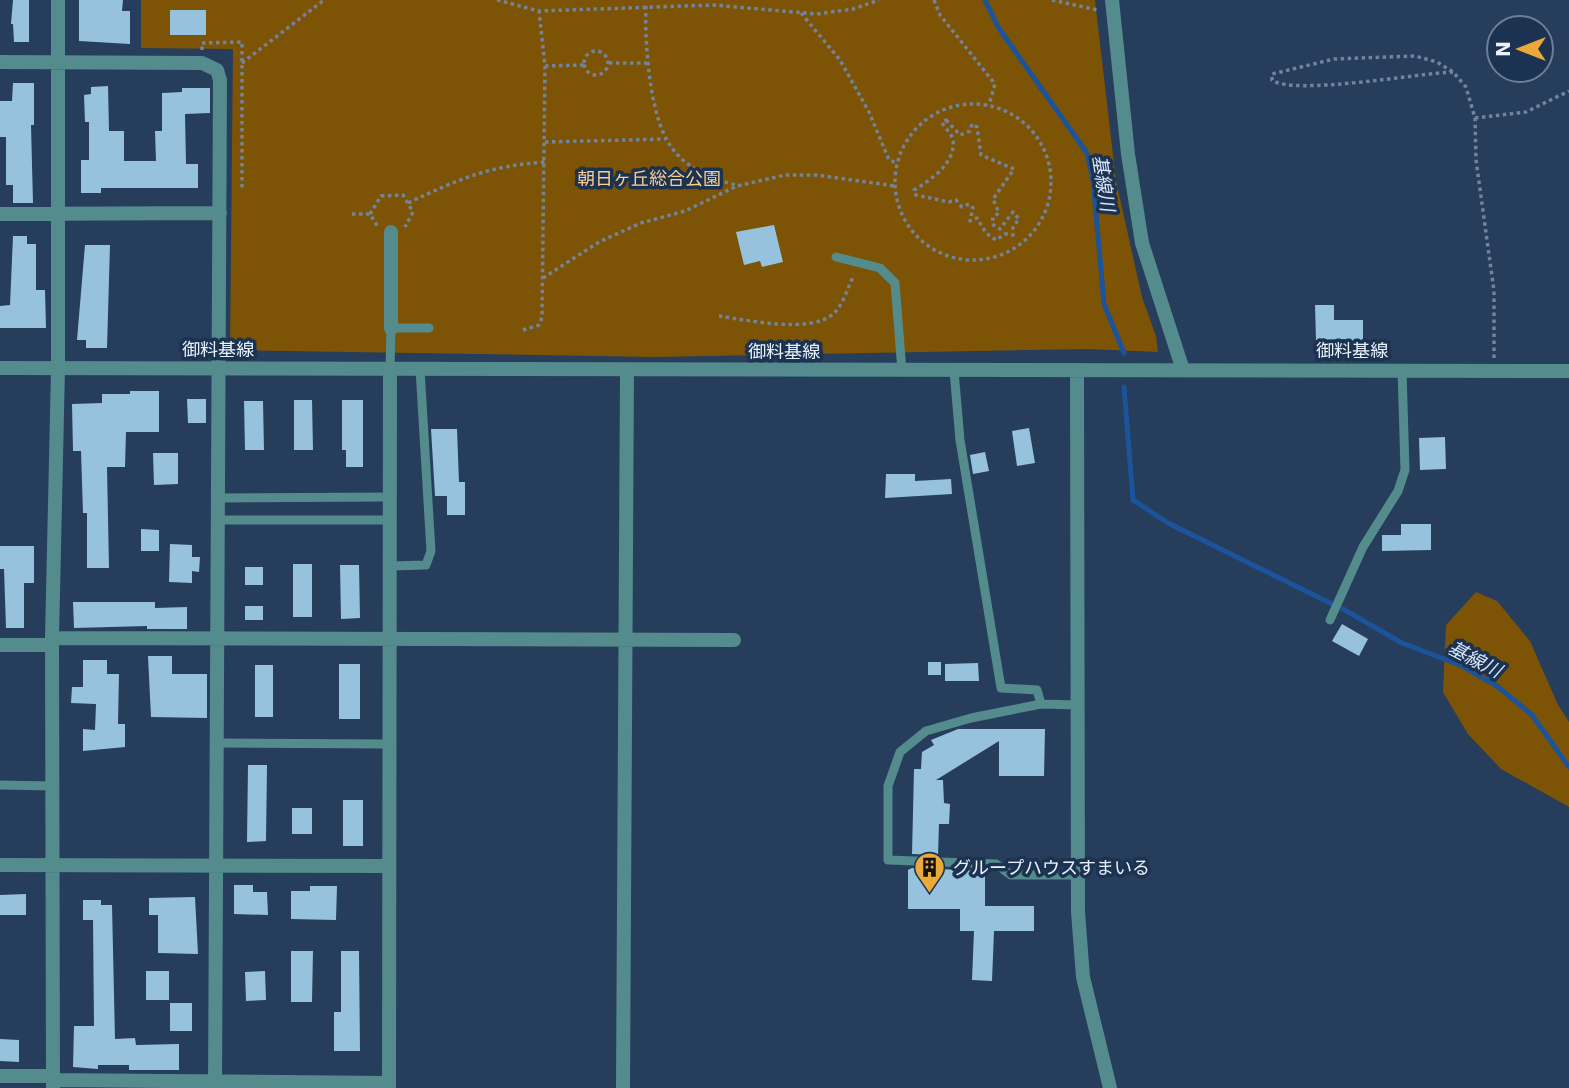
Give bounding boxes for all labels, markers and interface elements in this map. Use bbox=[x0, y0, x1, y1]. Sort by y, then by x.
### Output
north arrow bbox=[1485, 14, 1555, 84]
text: N bbox=[1492, 41, 1514, 57]
water label: 基線川 bbox=[1089, 153, 1120, 215]
park label: 朝日ヶ丘総合公園 bbox=[577, 168, 721, 189]
street label: 御料基線 bbox=[182, 339, 254, 360]
street label: 御料基線 bbox=[1316, 340, 1388, 361]
street label: 御料基線 bbox=[748, 341, 820, 362]
water label: 基線川 bbox=[1445, 636, 1507, 683]
building icon: グループハウスすまいる bbox=[913, 851, 947, 895]
place label: グループハウスすまいる bbox=[953, 857, 1150, 878]

